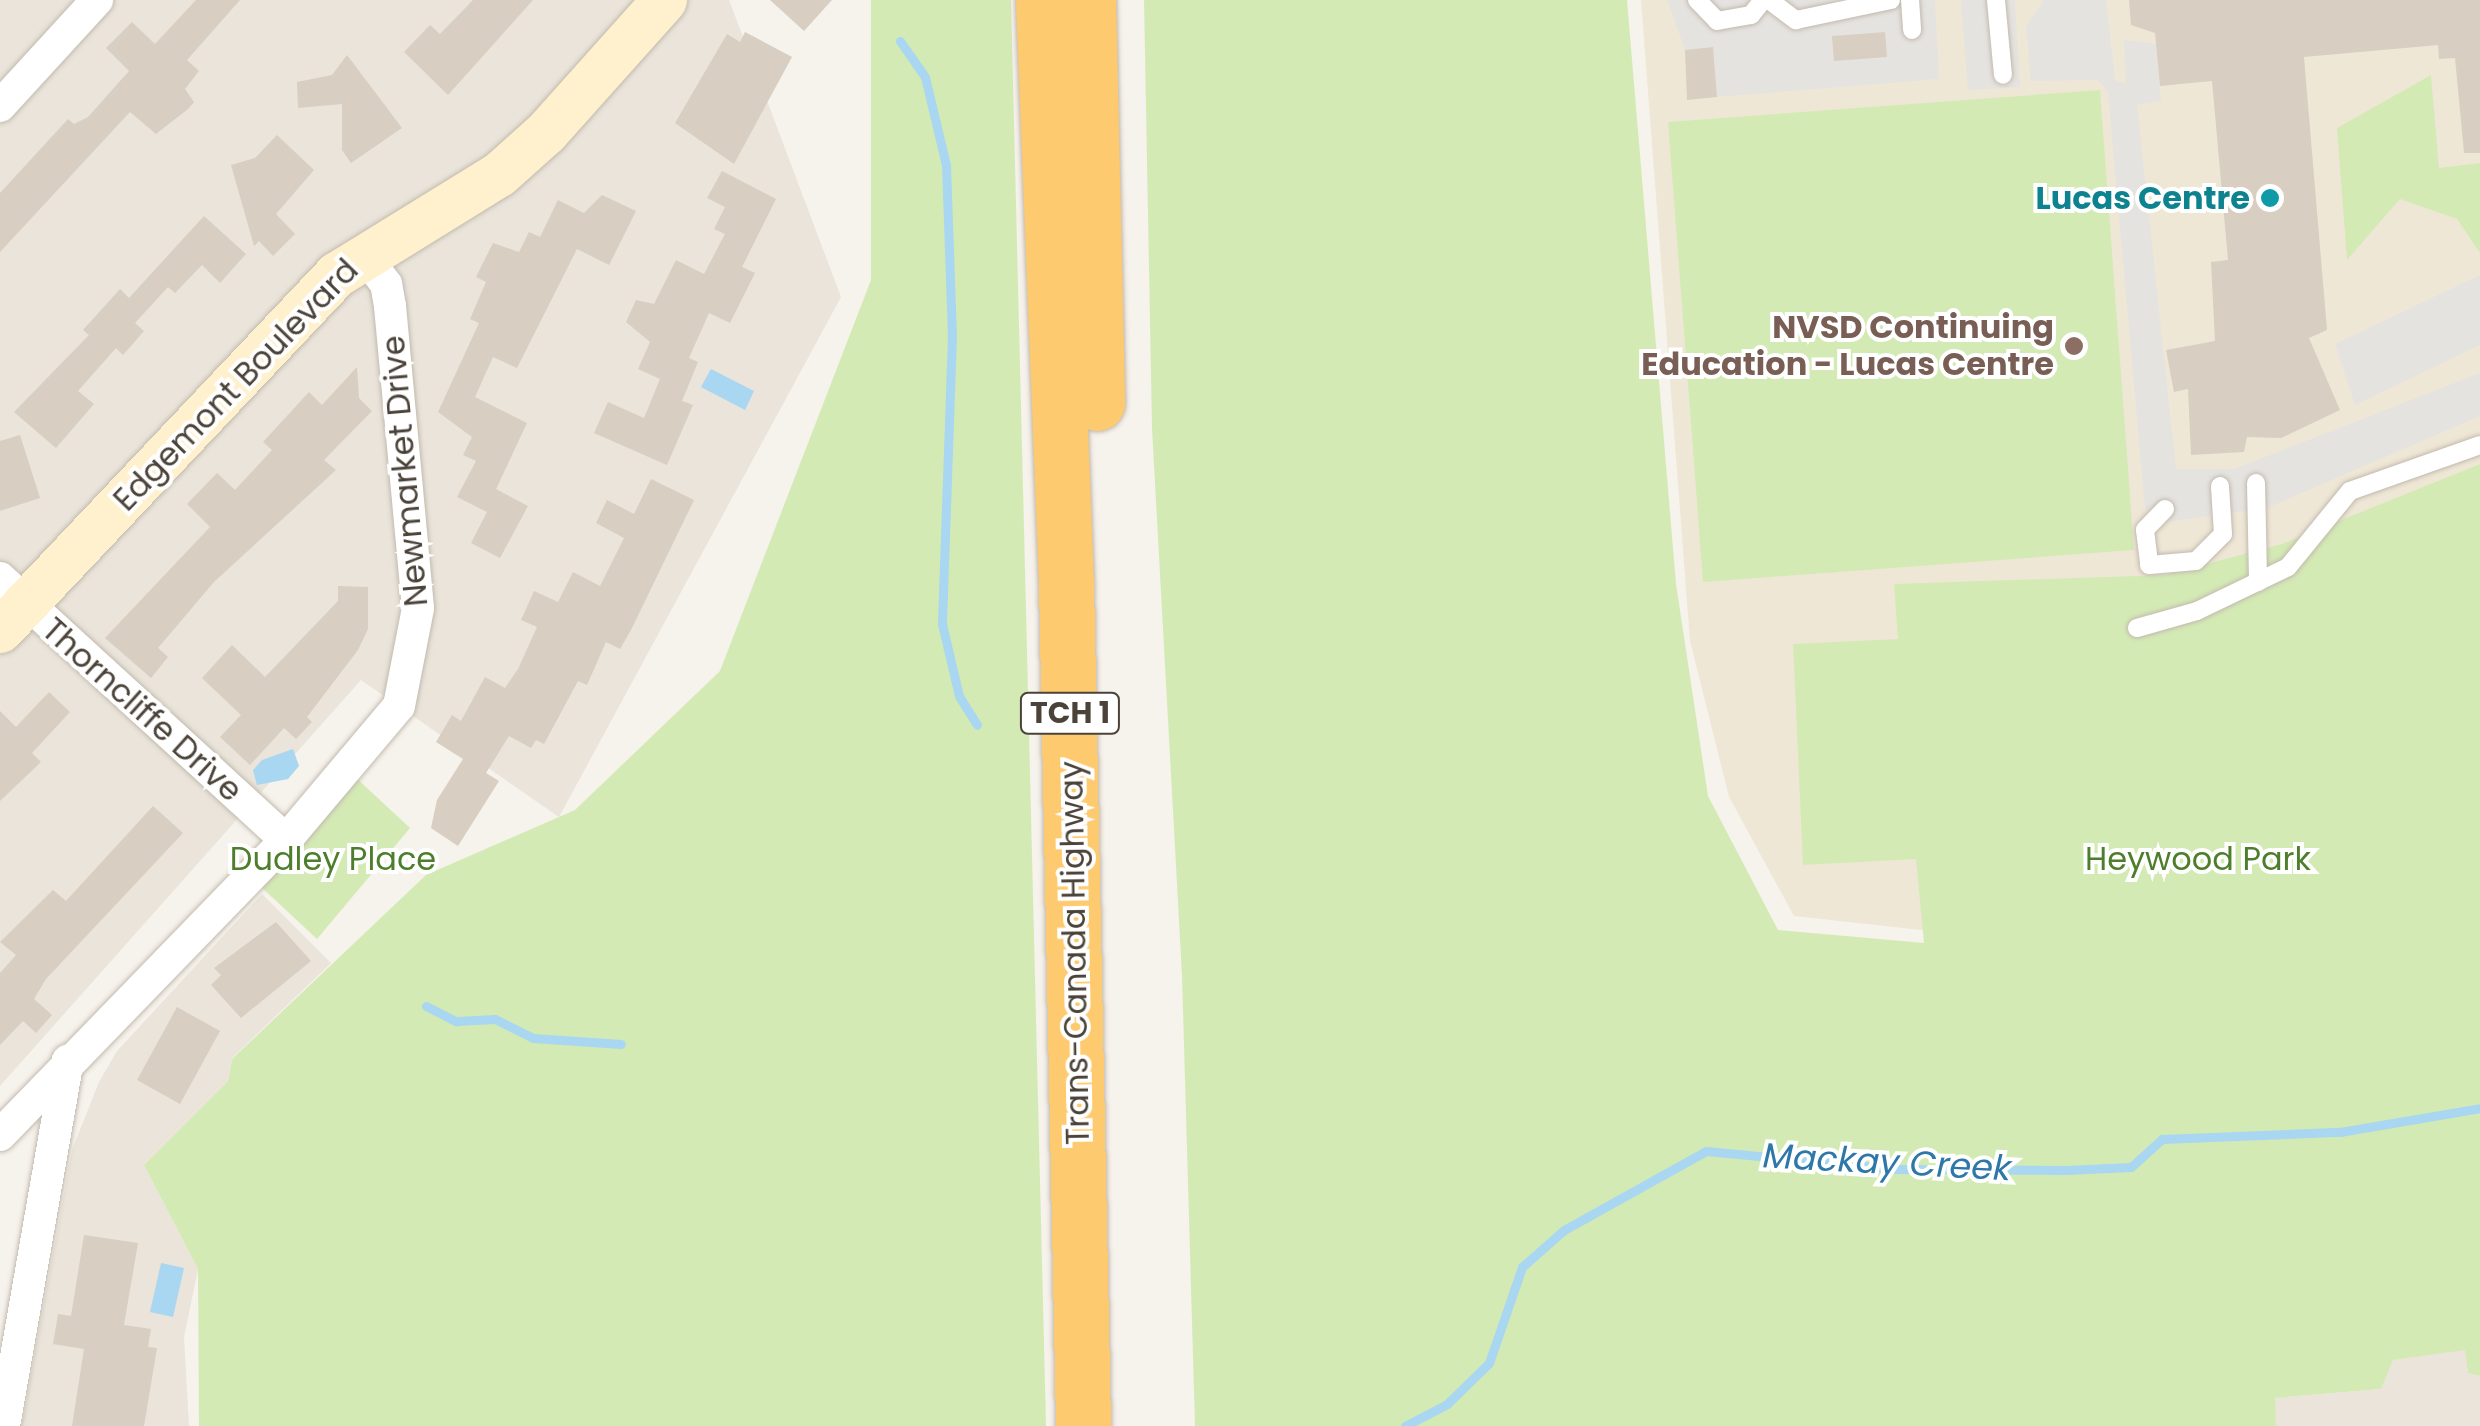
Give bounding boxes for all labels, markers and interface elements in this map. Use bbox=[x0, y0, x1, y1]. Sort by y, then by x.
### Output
place label: Lucas Centre bbox=[2035, 179, 2250, 217]
marker: Lucas Centre bbox=[2259, 187, 2281, 209]
street label: Edgemont Boulevard bbox=[106, 251, 366, 519]
place label: NVSD Continuing Education - Lucas Centre bbox=[1641, 309, 2054, 384]
street label: Newmarket Drive bbox=[374, 334, 436, 608]
marker: NVSD Continuing Education - Lucas Centre bbox=[2063, 335, 2085, 357]
street label: Thorncliffe Drive bbox=[34, 610, 250, 810]
road number: TCH 1 bbox=[1018, 688, 1122, 738]
street label: Trans-Canada Highway bbox=[1052, 761, 1098, 1145]
park label: Dudley Place bbox=[230, 840, 436, 878]
park label: Heywood Park bbox=[2085, 840, 2311, 878]
water label: Mackay Creek bbox=[1762, 1135, 2012, 1189]

